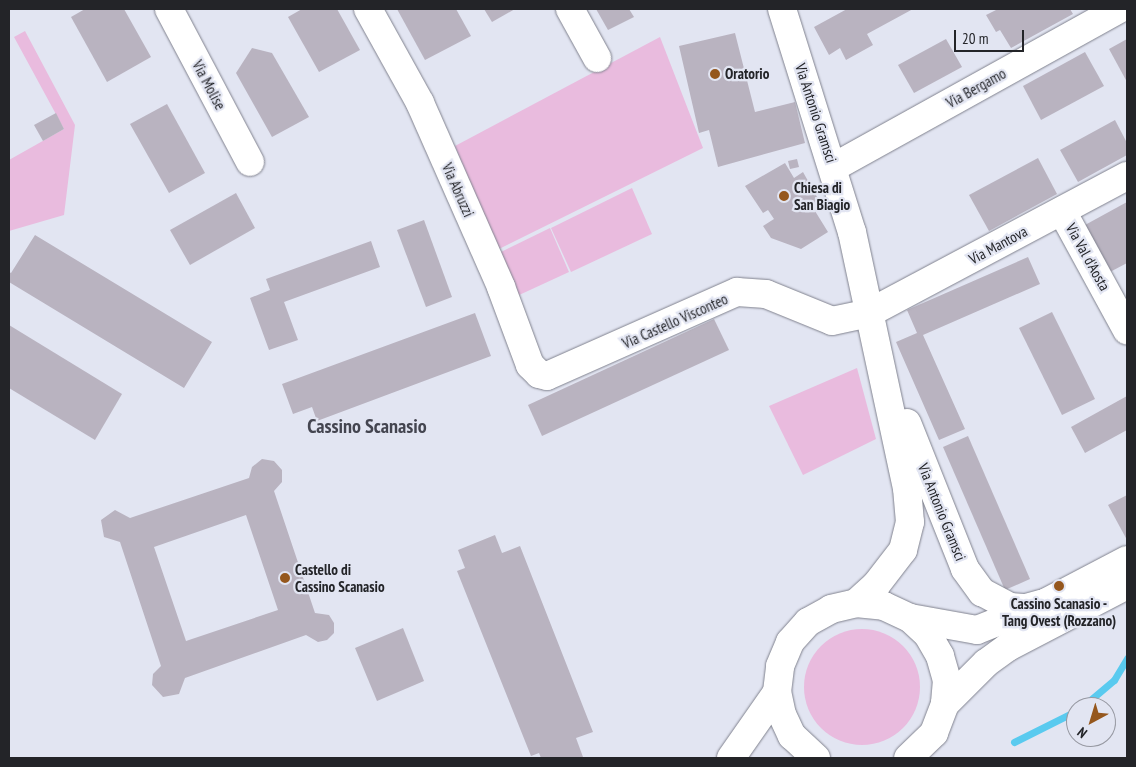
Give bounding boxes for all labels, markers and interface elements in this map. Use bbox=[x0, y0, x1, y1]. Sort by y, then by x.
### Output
scale bar bbox=[956, 20, 1026, 52]
text: 20 m bbox=[962, 29, 988, 48]
street label: Via Molise bbox=[189, 57, 229, 113]
street label: Via Antonio Gramsci bbox=[791, 61, 841, 165]
street label: Via Bergamo bbox=[943, 64, 1009, 112]
place label: Oratorio bbox=[725, 65, 769, 83]
marker: Oratorio bbox=[709, 68, 721, 80]
street label: Via Abruzzi bbox=[438, 160, 478, 220]
place label: Chiesa di San Biagio bbox=[794, 178, 850, 213]
marker: Chiesa di San Biagio bbox=[778, 190, 790, 202]
street label: Via Val d'Aosta bbox=[1062, 220, 1114, 294]
street label: Via Mantova bbox=[966, 222, 1030, 268]
street label: Via Castello Visconteo bbox=[619, 290, 731, 352]
district label: Cassino Scanasio bbox=[307, 414, 427, 438]
street label: Via Antonio Gramsci bbox=[914, 460, 970, 564]
place label: Castello di Cassino Scanasio bbox=[295, 560, 385, 595]
marker: Castello di Cassino Scanasio bbox=[279, 572, 291, 584]
marker: Cassino Scanasio - Tang Ovest (Rozzano) bbox=[1053, 580, 1065, 592]
place label: Cassino Scanasio - Tang Ovest (Rozzano) bbox=[1002, 594, 1116, 629]
north arrow bbox=[1066, 697, 1116, 747]
text: N bbox=[1074, 724, 1091, 742]

